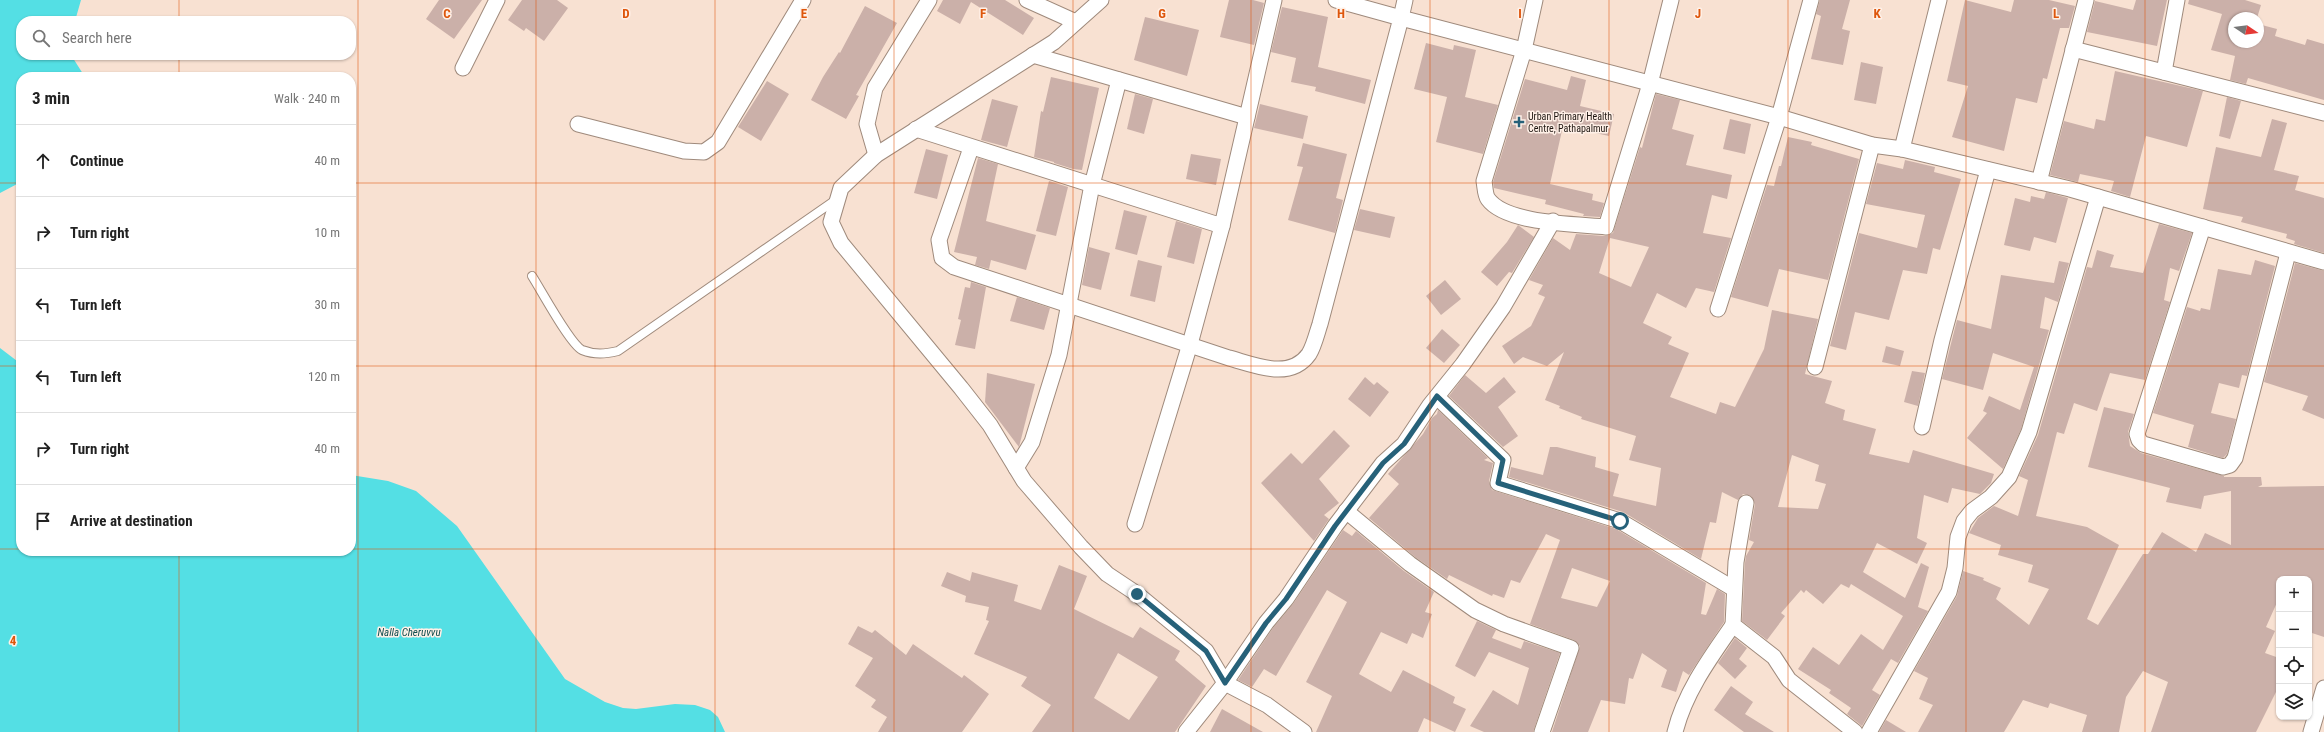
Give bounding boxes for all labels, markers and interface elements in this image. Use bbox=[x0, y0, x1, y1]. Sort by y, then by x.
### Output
text: C bbox=[443, 6, 451, 21]
text: D bbox=[622, 6, 630, 21]
text: E bbox=[801, 6, 808, 21]
text: F bbox=[980, 6, 986, 21]
text: G bbox=[1158, 6, 1166, 21]
text: H bbox=[1337, 6, 1345, 21]
text: I bbox=[1518, 6, 1522, 21]
text: J bbox=[1695, 6, 1701, 21]
text: K bbox=[1873, 6, 1881, 21]
text: L bbox=[2053, 6, 2059, 21]
north arrow bbox=[2228, 12, 2264, 48]
search box bbox=[16, 16, 356, 60]
icon: search bbox=[30, 27, 52, 49]
text: Search here bbox=[62, 29, 132, 47]
text: 3 min bbox=[32, 88, 70, 108]
text: Walk · 240 m bbox=[274, 91, 340, 106]
place label: Urban Primary Health Centre, Pathapalmur bbox=[1528, 111, 1612, 134]
marker: Urban Primary Health Centre, Pathapalmur bbox=[1513, 116, 1525, 128]
icon: ahead bbox=[32, 150, 54, 172]
text: Continue bbox=[70, 152, 124, 170]
text: 40 m bbox=[314, 153, 340, 168]
icon: right bbox=[32, 222, 54, 244]
text: Turn right bbox=[70, 224, 129, 242]
text: 10 m bbox=[314, 225, 340, 240]
icon: left bbox=[32, 294, 54, 316]
text: Turn left bbox=[70, 296, 121, 314]
text: 30 m bbox=[314, 297, 340, 312]
icon: left bbox=[32, 366, 54, 388]
text: Turn left bbox=[70, 368, 121, 386]
text: 120 m bbox=[308, 369, 340, 384]
icon: right bbox=[32, 438, 54, 460]
text: Turn right bbox=[70, 440, 129, 458]
text: 40 m bbox=[314, 441, 340, 456]
icon: arrive bbox=[32, 510, 54, 532]
text: Arrive at destination bbox=[70, 512, 193, 530]
route start bbox=[1611, 512, 1629, 530]
map controls bbox=[2276, 576, 2312, 720]
button: + bbox=[2276, 576, 2312, 612]
route end bbox=[1128, 585, 1146, 603]
button: − bbox=[2276, 612, 2312, 648]
water label: Nalla Cheruvvu bbox=[377, 626, 441, 639]
text: 4 bbox=[10, 633, 17, 648]
button: locate bbox=[2276, 648, 2312, 684]
button: layers bbox=[2276, 684, 2312, 720]

